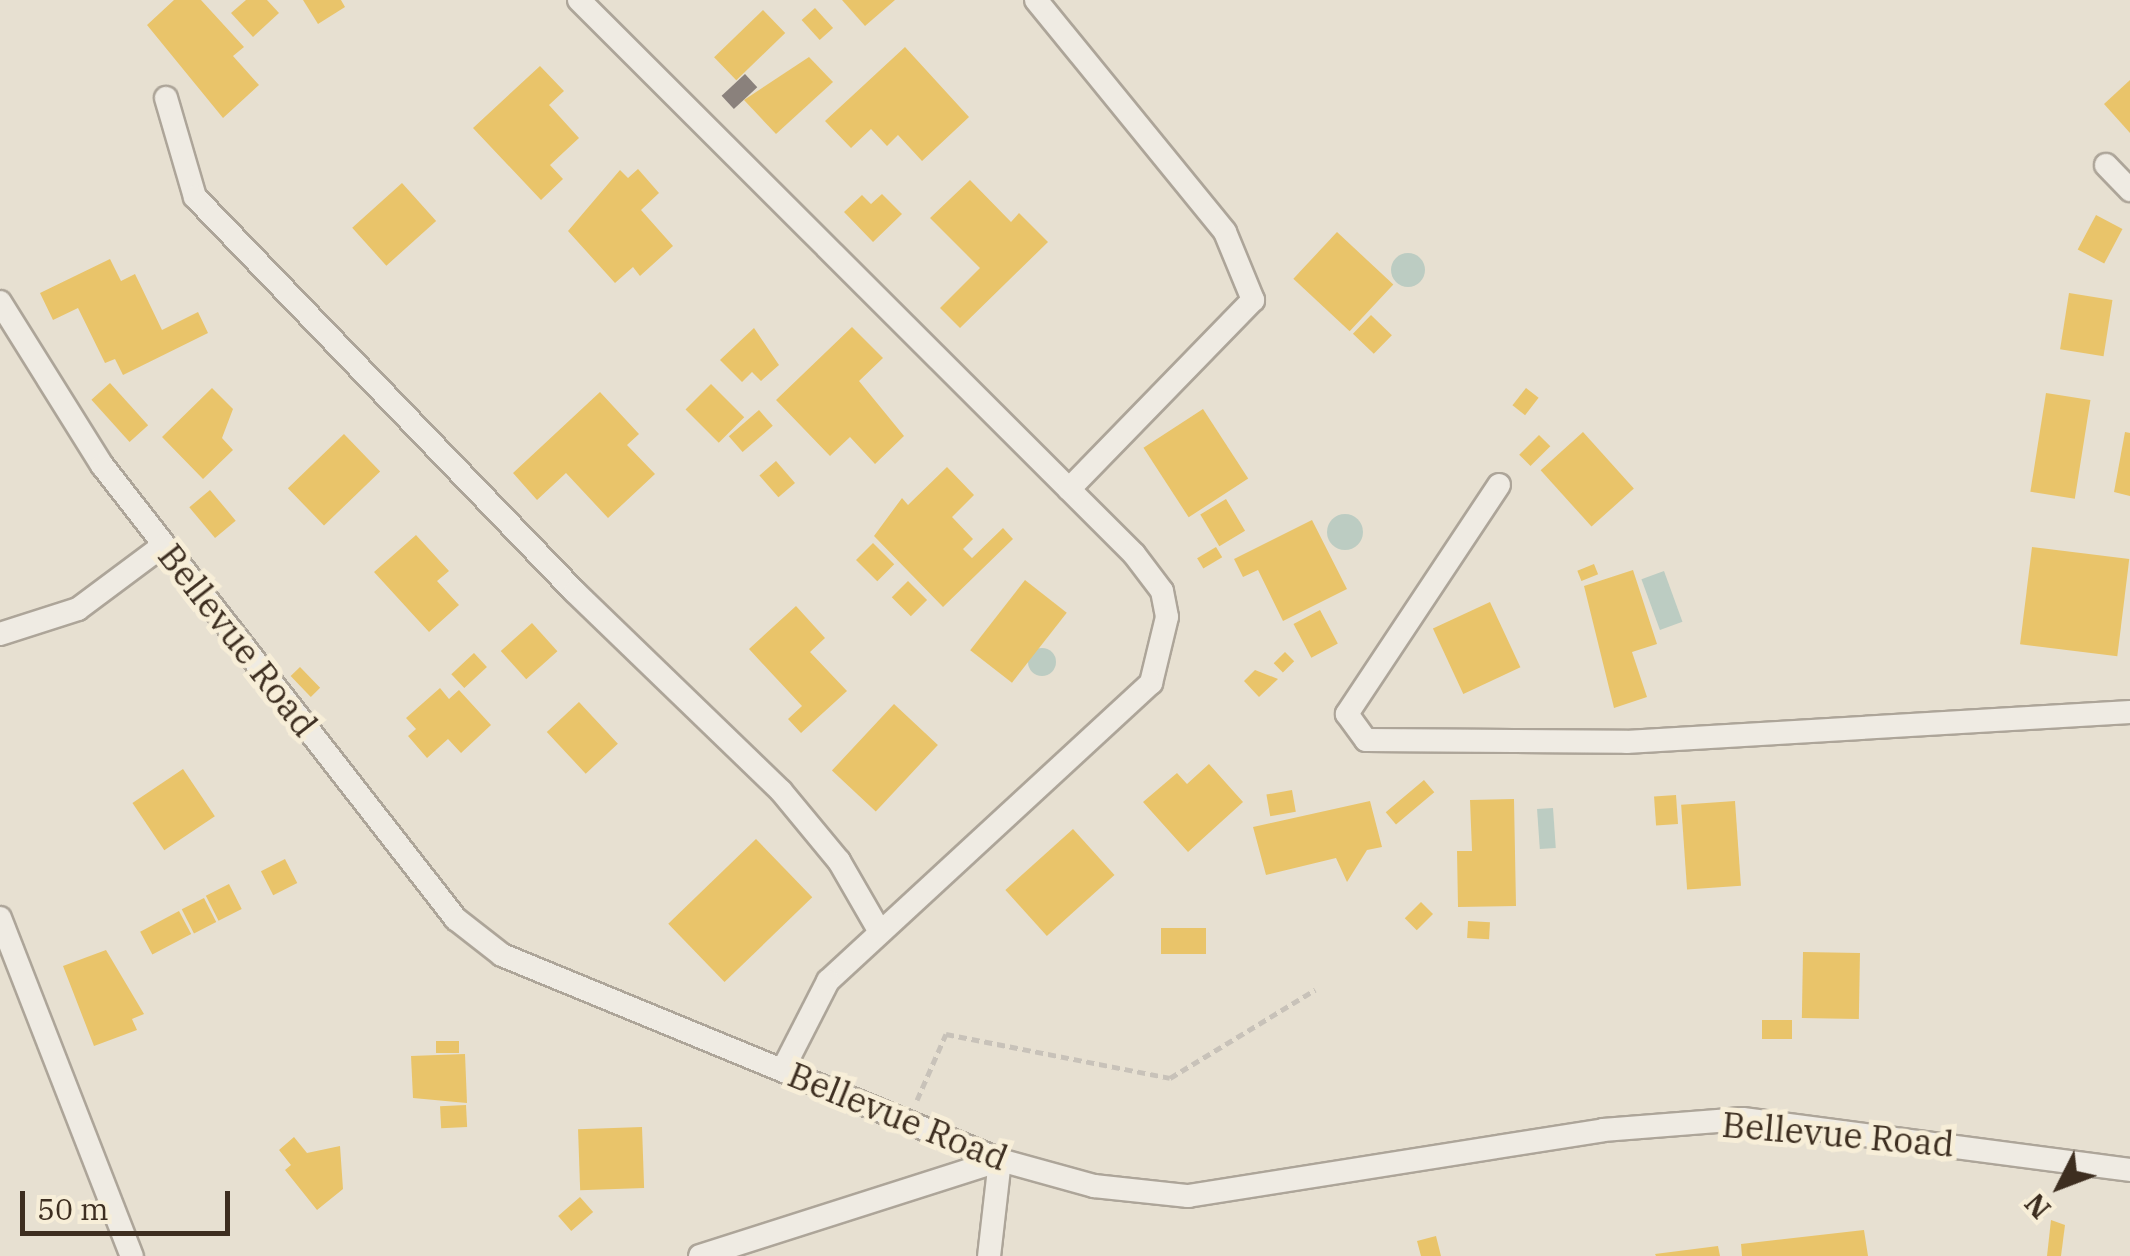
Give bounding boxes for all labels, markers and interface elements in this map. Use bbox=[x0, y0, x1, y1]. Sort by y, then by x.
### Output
street label: Bellevue Road bbox=[150, 535, 326, 745]
street label: Bellevue Road bbox=[782, 1053, 1014, 1179]
street label: Bellevue Road bbox=[1720, 1103, 1956, 1165]
north arrow bbox=[2010, 1136, 2110, 1236]
scale bar bbox=[25, 1171, 235, 1233]
text: N bbox=[2016, 1186, 2058, 1227]
text: 50 m bbox=[37, 1189, 109, 1228]

